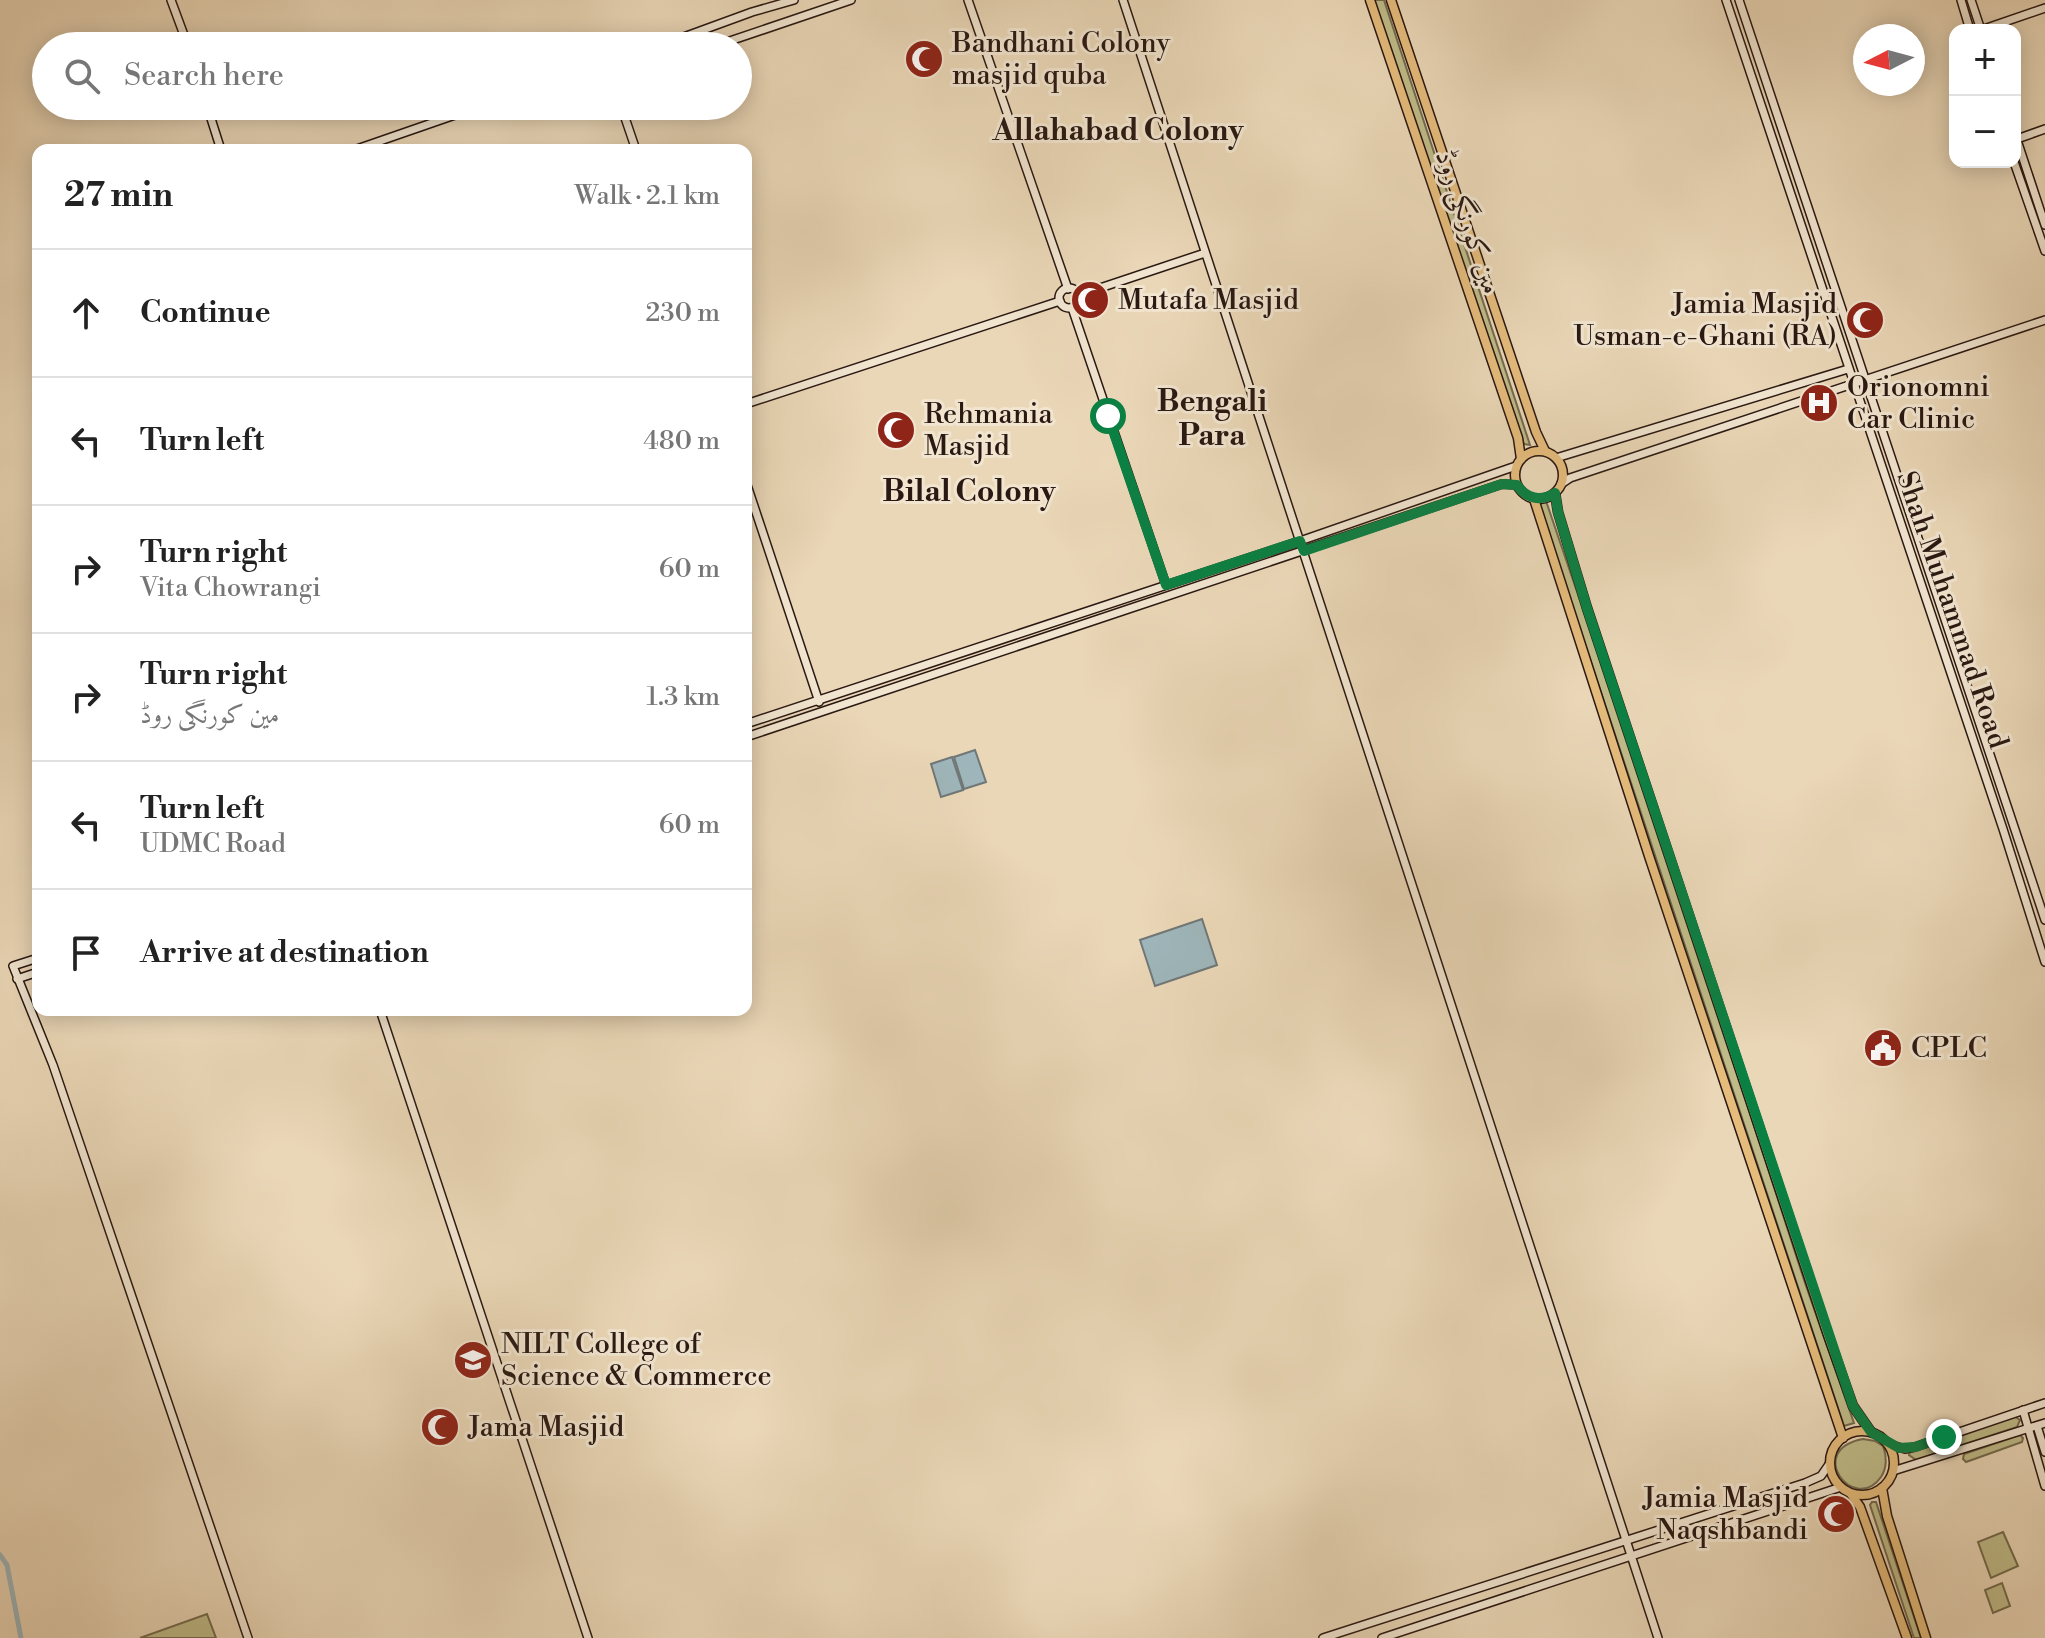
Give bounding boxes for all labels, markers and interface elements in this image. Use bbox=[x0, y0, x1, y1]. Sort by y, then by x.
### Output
north arrow bbox=[1853, 24, 1925, 96]
map controls bbox=[1949, 24, 2021, 168]
button: + bbox=[1949, 24, 2021, 96]
place label: Bandhani Colony masjid quba bbox=[951, 26, 1170, 93]
search box bbox=[32, 32, 752, 120]
mosque icon: Bandhani Colony masjid quba bbox=[903, 38, 945, 80]
icon: search bbox=[60, 54, 104, 98]
text: Search here bbox=[124, 57, 284, 95]
button: − bbox=[1949, 96, 2021, 168]
district label: Allahabad Colony bbox=[991, 112, 1245, 150]
street label: مین کورنگی روڈ bbox=[1427, 145, 1509, 299]
text: 27 min bbox=[64, 175, 173, 217]
text: Walk · 2.1 km bbox=[575, 180, 720, 212]
mosque icon: Mutafa Masjid bbox=[1069, 279, 1111, 321]
place label: Mutafa Masjid bbox=[1118, 283, 1299, 318]
place label: Jamia Masjid Usman-e-Ghani (RA) bbox=[1574, 287, 1837, 354]
icon: ahead bbox=[64, 291, 108, 335]
text: Continue bbox=[140, 294, 271, 332]
text: 230 m bbox=[645, 297, 720, 329]
mosque icon: Jamia Masjid Usman-e-Ghani (RA) bbox=[1844, 299, 1886, 341]
place label: Orionomni Car Clinic bbox=[1847, 370, 1989, 437]
hospital icon: Orionomni Car Clinic bbox=[1798, 382, 1840, 424]
district label: Bengali Para bbox=[1157, 383, 1267, 455]
place label: Rehmania Masjid bbox=[924, 397, 1054, 464]
route start bbox=[1090, 398, 1126, 434]
mosque icon: Rehmania Masjid bbox=[875, 409, 917, 451]
icon: left bbox=[64, 419, 108, 463]
text: Turn left bbox=[140, 422, 264, 460]
text: 480 m bbox=[643, 425, 720, 457]
street label: Shah Muhammad Road bbox=[1888, 467, 2016, 753]
district label: Bilal Colony bbox=[883, 473, 1056, 511]
text: Turn right bbox=[140, 534, 287, 572]
icon: right bbox=[64, 547, 108, 591]
text: 60 m bbox=[659, 553, 720, 585]
text: Vita Chowrangi bbox=[140, 572, 321, 604]
text: Turn right bbox=[140, 656, 287, 694]
icon: right bbox=[64, 675, 108, 719]
text: 1.3 km bbox=[646, 681, 720, 713]
text: مین کورنگی روڈ bbox=[140, 699, 279, 731]
text: Turn left bbox=[140, 790, 264, 828]
icon: left bbox=[64, 803, 108, 847]
text: 60 m bbox=[659, 809, 720, 841]
text: UDMC Road bbox=[140, 828, 286, 860]
icon: arrive bbox=[64, 931, 108, 975]
text: Arrive at destination bbox=[140, 934, 429, 972]
public building icon: CPLC bbox=[1862, 1027, 1904, 1069]
place label: CPLC bbox=[1911, 1031, 1987, 1066]
place label: NILT College of Science & Commerce bbox=[501, 1327, 772, 1394]
school or university icon: NILT College of Science & Commerce bbox=[452, 1339, 494, 1381]
mosque icon: Jama Masjid bbox=[419, 1406, 461, 1448]
place label: Jama Masjid bbox=[467, 1410, 624, 1445]
route end bbox=[1926, 1419, 1962, 1455]
place label: Jamia Masjid Naqshbandi bbox=[1642, 1481, 1808, 1548]
mosque icon: Jamia Masjid Naqshbandi bbox=[1815, 1493, 1857, 1535]

